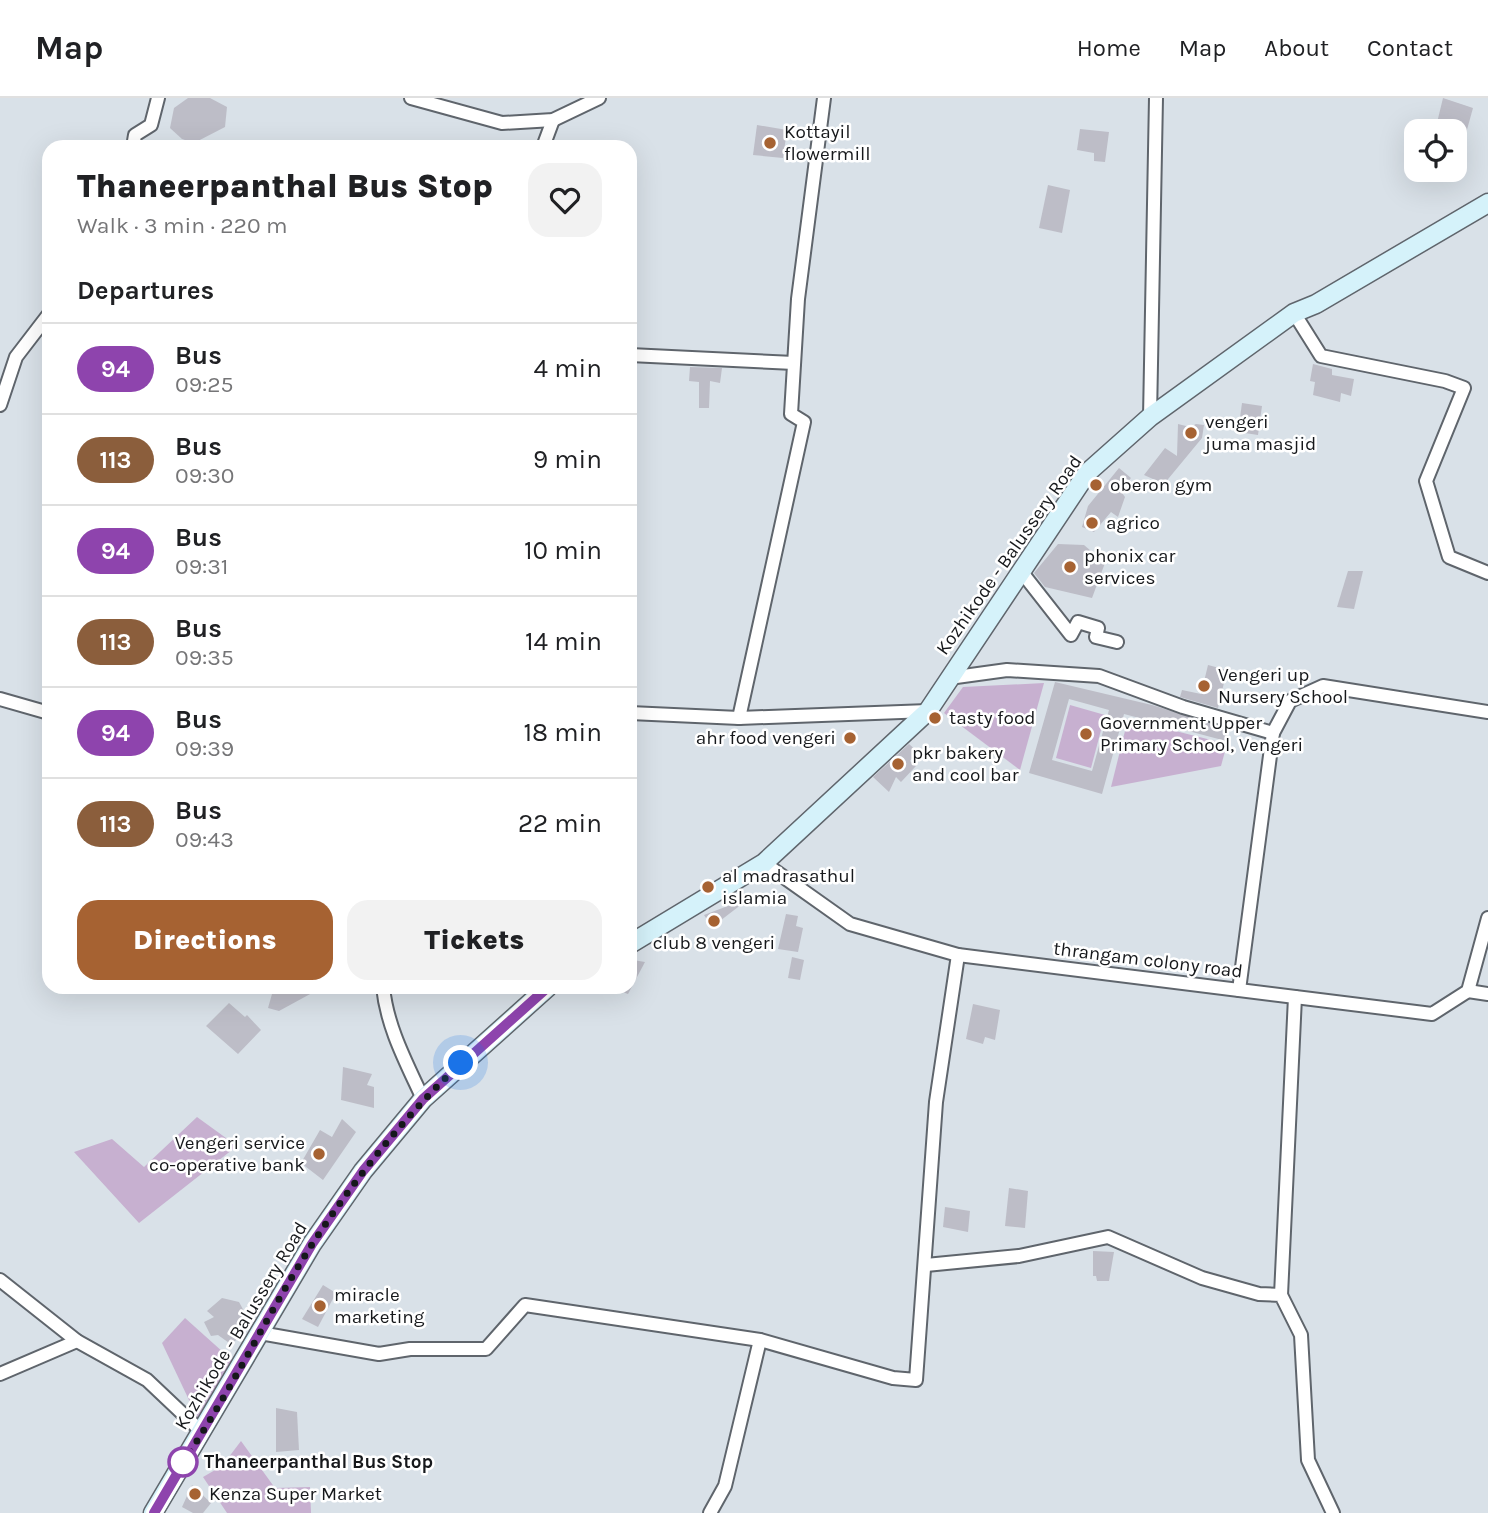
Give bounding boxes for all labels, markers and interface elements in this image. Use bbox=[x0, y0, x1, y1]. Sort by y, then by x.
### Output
text: Map bbox=[35, 29, 103, 67]
text: Home bbox=[1077, 34, 1141, 62]
text: Map bbox=[1179, 34, 1226, 62]
text: About bbox=[1264, 34, 1329, 62]
text: Contact bbox=[1367, 34, 1453, 62]
map controls bbox=[1404, 119, 1467, 182]
button: locate bbox=[1404, 119, 1467, 182]
place label: Kottayil flowermill bbox=[784, 121, 871, 165]
marker: Kottayil flowermill bbox=[762, 135, 778, 151]
button: heart bbox=[528, 163, 602, 237]
text: Thaneerpanthal Bus Stop bbox=[77, 167, 493, 205]
text: Walk · 3 min · 220 m bbox=[77, 212, 288, 239]
text: Departures bbox=[77, 275, 214, 306]
text: Bus bbox=[175, 340, 222, 371]
text: 4 min bbox=[534, 353, 602, 384]
text: 94 bbox=[101, 355, 130, 383]
text: 09:25 bbox=[175, 371, 234, 398]
place label: vengeri juma masjid bbox=[1203, 411, 1316, 455]
marker: vengeri juma masjid bbox=[1183, 425, 1199, 441]
text: Bus bbox=[175, 431, 222, 462]
text: 9 min bbox=[533, 444, 602, 475]
text: 113 bbox=[99, 446, 132, 474]
street label: Kozhikode - Balussery Road bbox=[932, 451, 1086, 659]
text: 09:30 bbox=[175, 462, 235, 489]
place label: oberon gym bbox=[1110, 474, 1212, 496]
marker: oberon gym bbox=[1088, 477, 1104, 493]
place label: agrico bbox=[1106, 512, 1160, 534]
marker: agrico bbox=[1084, 515, 1100, 531]
text: Bus bbox=[175, 522, 222, 553]
text: 10 min bbox=[524, 535, 602, 566]
text: 94 bbox=[101, 537, 130, 565]
place label: phonix car services bbox=[1084, 545, 1176, 589]
text: 09:31 bbox=[175, 553, 228, 580]
marker: phonix car services bbox=[1062, 559, 1078, 575]
text: Bus bbox=[175, 613, 222, 644]
text: 14 min bbox=[525, 626, 602, 657]
text: 113 bbox=[99, 628, 132, 656]
text: 09:35 bbox=[175, 644, 234, 671]
place label: Vengeri up Nursery School bbox=[1218, 664, 1348, 708]
marker: Vengeri up Nursery School bbox=[1196, 678, 1212, 694]
text: Bus bbox=[175, 704, 222, 735]
place label: tasty food bbox=[949, 707, 1036, 729]
marker: tasty food bbox=[927, 710, 943, 726]
place label: Government Upper Primary School, Vengeri bbox=[1100, 712, 1303, 756]
text: 18 min bbox=[523, 717, 602, 748]
text: 94 bbox=[101, 719, 130, 747]
marker: Government Upper Primary School, Vengeri bbox=[1078, 726, 1094, 742]
place label: ahr food vengeri bbox=[696, 727, 836, 749]
marker: ahr food vengeri bbox=[842, 730, 858, 746]
text: 09:39 bbox=[175, 735, 234, 762]
place label: pkr bakery and cool bar bbox=[912, 742, 1019, 786]
marker: pkr bakery and cool bar bbox=[890, 756, 906, 772]
text: Bus bbox=[175, 795, 222, 826]
text: 22 min bbox=[518, 808, 602, 839]
text: 113 bbox=[99, 810, 132, 838]
text: 09:43 bbox=[175, 826, 234, 853]
place label: al madrasathul islamia bbox=[722, 865, 855, 909]
marker: al madrasathul islamia bbox=[700, 879, 716, 895]
button: Directions bbox=[77, 900, 333, 980]
button: Tickets bbox=[347, 900, 602, 980]
marker: club 8 vengeri bbox=[706, 913, 722, 929]
place label: club 8 vengeri bbox=[653, 932, 775, 954]
street label: thrangam colony road bbox=[1052, 937, 1244, 983]
your location bbox=[443, 1045, 478, 1080]
place label: Vengeri service co-operative bank bbox=[149, 1132, 305, 1176]
marker: Vengeri service co-operative bank bbox=[311, 1146, 327, 1162]
street label: Kozhikode - Balussery Road bbox=[170, 1218, 312, 1434]
place label: miracle marketing bbox=[334, 1284, 425, 1328]
marker: miracle marketing bbox=[312, 1298, 328, 1314]
marker: Thaneerpanthal Bus Stop bbox=[168, 1447, 198, 1477]
place label: Thaneerpanthal Bus Stop bbox=[204, 1451, 433, 1473]
place label: Kenza Super Market bbox=[209, 1483, 382, 1505]
marker: Kenza Super Market bbox=[187, 1486, 203, 1502]

